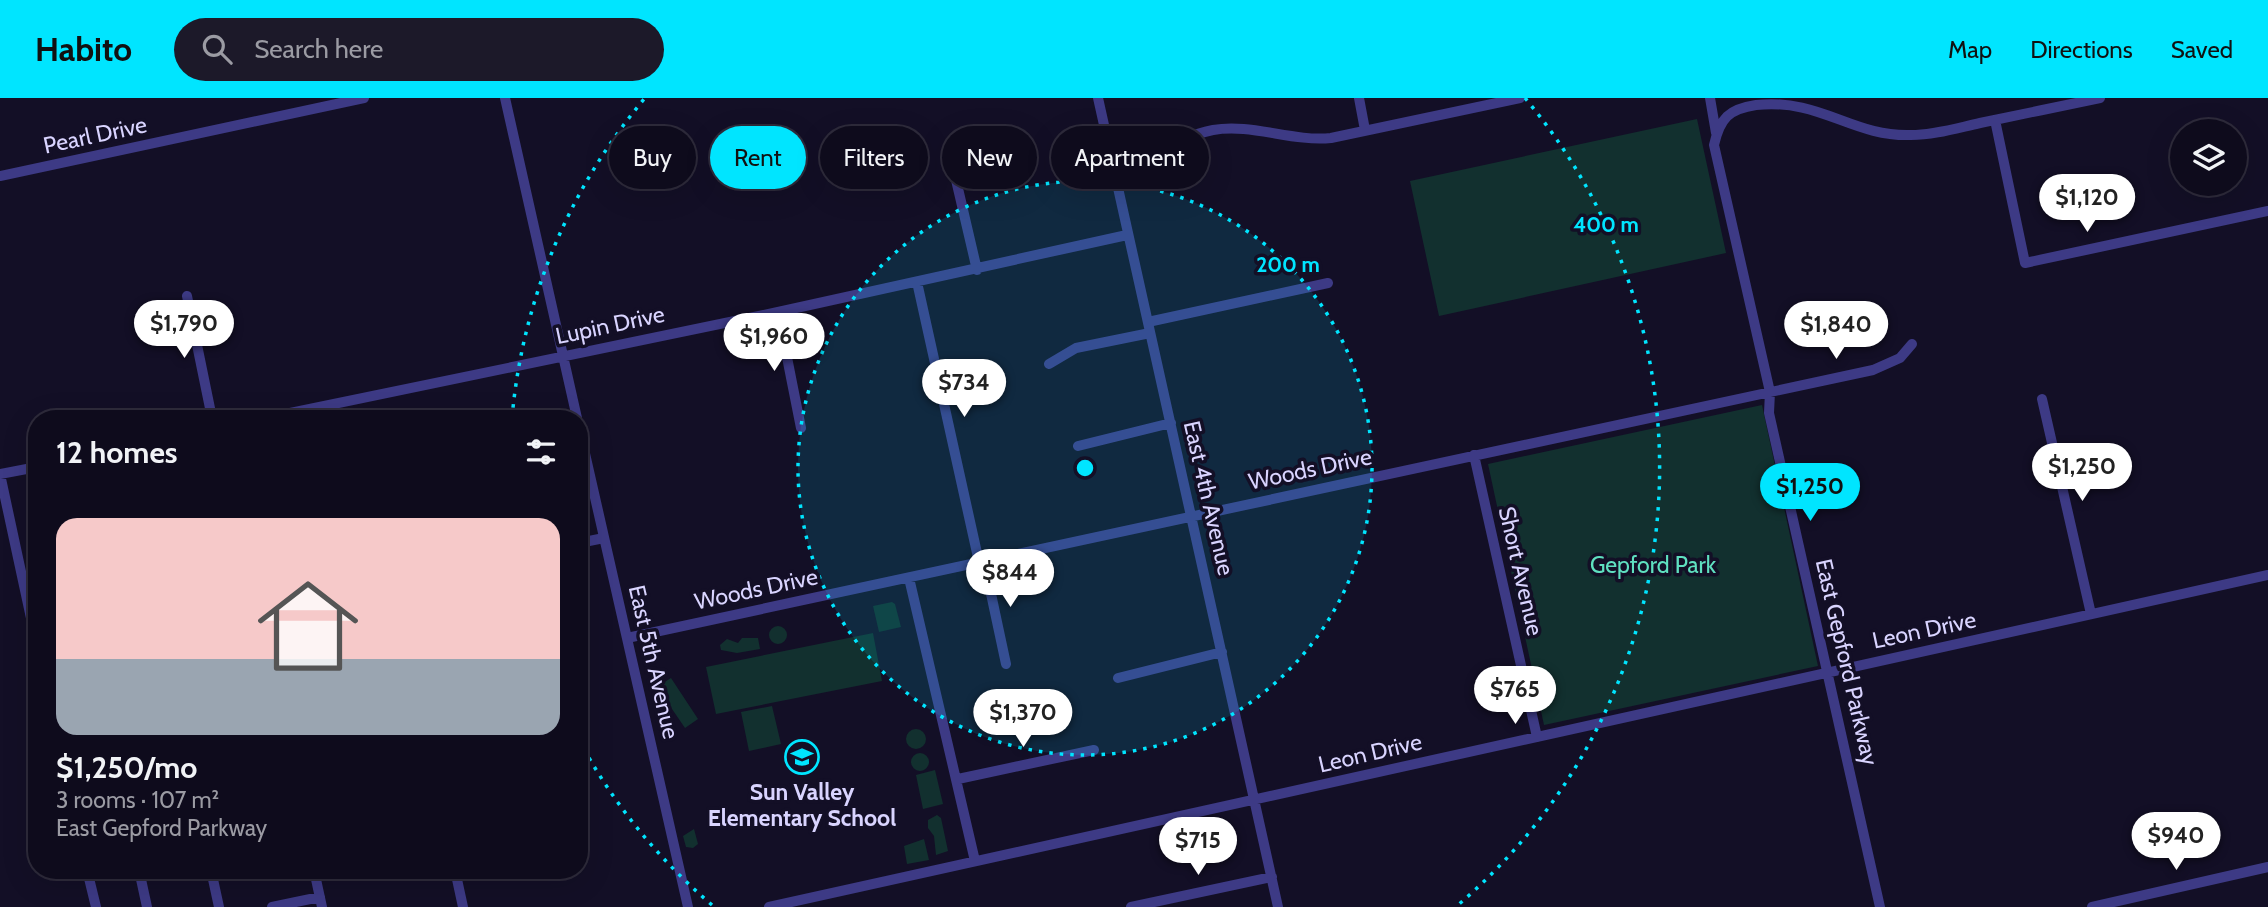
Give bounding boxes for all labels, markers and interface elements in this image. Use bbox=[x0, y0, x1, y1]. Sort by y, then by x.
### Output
search box bbox=[174, 18, 664, 81]
text: Habito bbox=[35, 29, 132, 69]
icon: search bbox=[198, 30, 236, 68]
text: Search here bbox=[254, 33, 383, 65]
text: Map bbox=[1948, 35, 1992, 64]
text: Directions bbox=[2030, 35, 2133, 64]
text: Saved bbox=[2171, 35, 2233, 64]
street label: Pearl Drive bbox=[41, 110, 150, 160]
map controls bbox=[2170, 119, 2247, 196]
button: layers bbox=[2170, 119, 2247, 196]
chip: Buy bbox=[609, 126, 696, 189]
chip: Rent bbox=[710, 126, 806, 189]
chip: Filters bbox=[820, 126, 928, 189]
chip: New bbox=[942, 126, 1037, 189]
chip: Apartment bbox=[1051, 126, 1209, 189]
pin: $1,120 bbox=[2030, 174, 2144, 234]
text: $1,120 bbox=[2055, 183, 2119, 211]
text: 400 m bbox=[1573, 212, 1639, 237]
text: 200 m bbox=[1256, 252, 1320, 277]
pin: $1,790 bbox=[127, 300, 241, 360]
street label: Lupin Drive bbox=[553, 300, 667, 350]
pin: $1,840 bbox=[1779, 302, 1893, 361]
text: $1,790 bbox=[150, 309, 218, 337]
text: $1,840 bbox=[1800, 310, 1872, 338]
pin: $1,960 bbox=[717, 314, 831, 373]
text: $1,960 bbox=[740, 322, 808, 350]
pin: $734 bbox=[923, 360, 1005, 419]
text: $734 bbox=[938, 368, 990, 396]
street label: East 4th Avenue bbox=[1178, 418, 1240, 578]
icon: filters bbox=[522, 433, 560, 471]
text: 12 homes bbox=[56, 434, 178, 471]
street label: Woods Drive bbox=[1246, 442, 1374, 496]
pin: $1,250 bbox=[2025, 444, 2139, 503]
text: $1,250 bbox=[2048, 452, 2116, 480]
centre of rings bbox=[1073, 456, 1097, 480]
pin: $1,250 bbox=[1753, 464, 1867, 523]
text: $1,250 bbox=[1776, 472, 1844, 500]
street label: Short Avenue bbox=[1493, 504, 1549, 638]
pin: $844 bbox=[969, 550, 1051, 609]
park label: Gepford Park bbox=[1590, 551, 1717, 579]
street label: East Gepford Parkway bbox=[1810, 556, 1884, 768]
text: $844 bbox=[982, 558, 1038, 586]
street label: Woods Drive bbox=[692, 562, 820, 616]
icon: home bbox=[245, 563, 371, 689]
street label: East 5th Avenue bbox=[623, 582, 685, 742]
street label: Leon Drive bbox=[1870, 605, 1979, 655]
pin: $765 bbox=[1474, 666, 1556, 726]
text: $765 bbox=[1490, 675, 1540, 703]
pin: $1,370 bbox=[966, 690, 1080, 749]
text: $1,370 bbox=[989, 698, 1057, 726]
street label: Leon Drive bbox=[1316, 727, 1425, 778]
school or university icon: Sun Valley Elementary School bbox=[783, 738, 821, 776]
text: $1,250/mo bbox=[56, 749, 197, 786]
place label: Sun Valley Elementary School bbox=[708, 778, 896, 832]
text: 3 rooms · 107 m² bbox=[56, 786, 219, 814]
pin: $940 bbox=[2135, 812, 2217, 872]
text: East Gepford Parkway bbox=[56, 814, 267, 842]
pin: $715 bbox=[1157, 818, 1239, 877]
text: $940 bbox=[2148, 821, 2204, 849]
text: $715 bbox=[1175, 826, 1221, 854]

